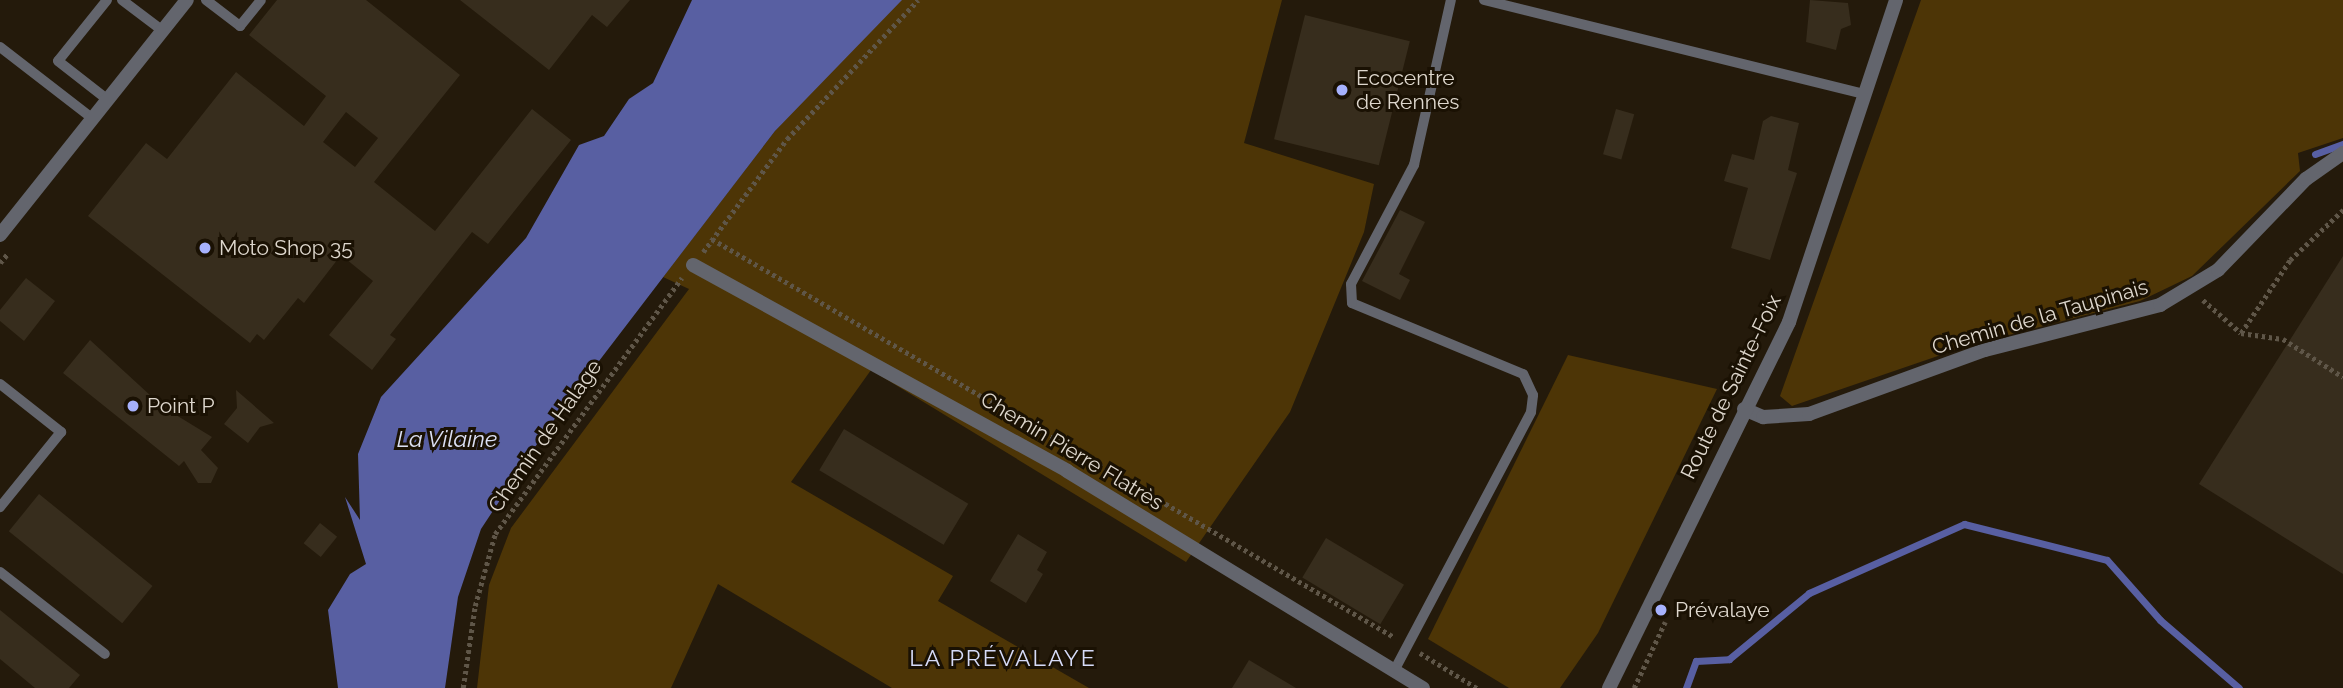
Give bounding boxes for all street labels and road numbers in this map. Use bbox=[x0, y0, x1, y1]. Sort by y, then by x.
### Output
street label: Chemin de la Taupinais bbox=[1929, 274, 2151, 360]
street label: Route de Sainte-Foix bbox=[1675, 291, 1787, 483]
street label: Chemin de Halage bbox=[483, 355, 607, 517]
street label: Chemin Pierre Flatrès bbox=[976, 387, 1168, 515]

